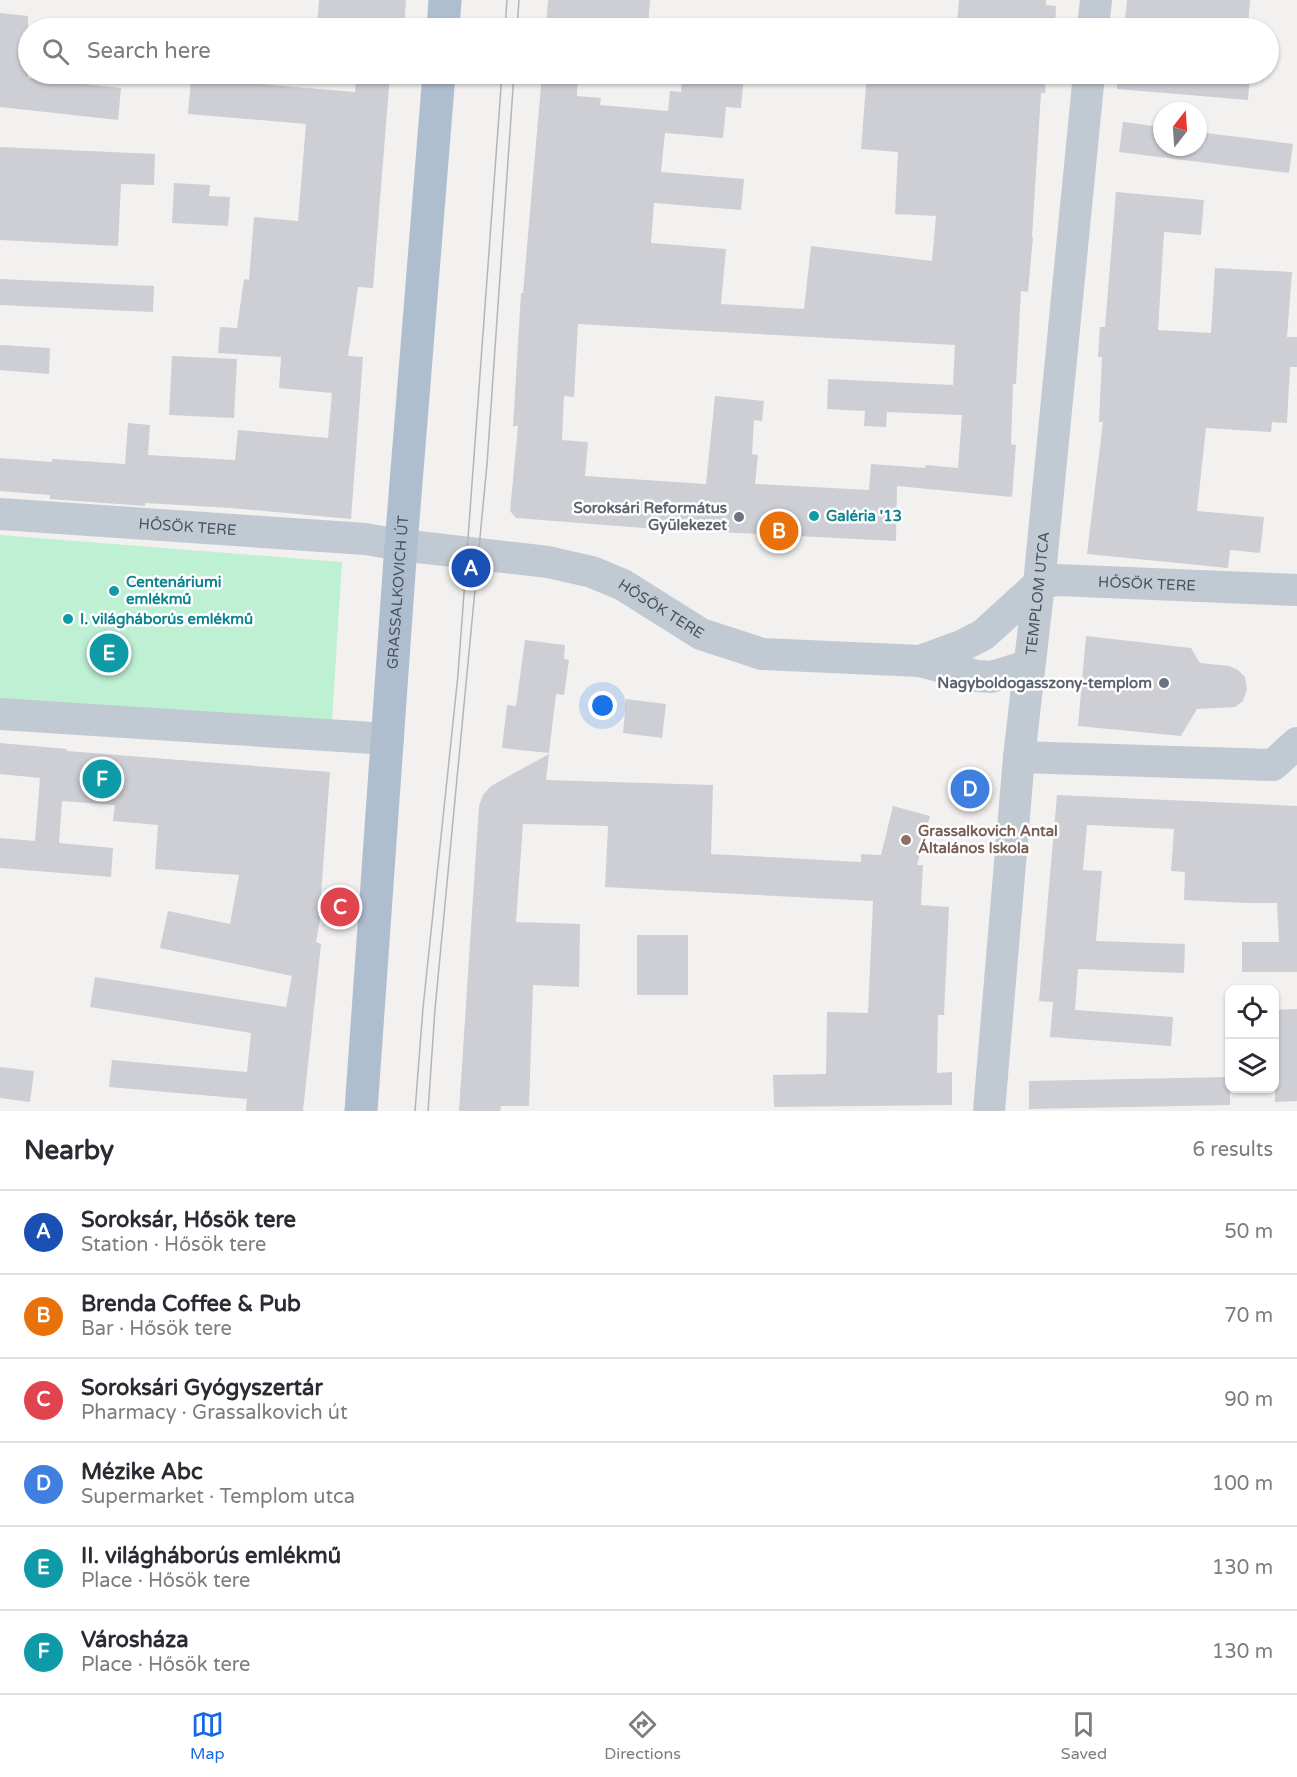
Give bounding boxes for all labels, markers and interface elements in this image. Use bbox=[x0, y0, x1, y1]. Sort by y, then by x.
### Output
search box bbox=[18, 18, 1279, 84]
icon: search bbox=[39, 35, 72, 68]
text: Search here bbox=[87, 38, 211, 64]
north arrow bbox=[1153, 102, 1207, 156]
place label: Soroksári Református Gyülekezet bbox=[573, 499, 727, 535]
place label: Galéria '13 bbox=[826, 507, 902, 525]
pin: B bbox=[760, 508, 798, 554]
marker: Galéria '13 bbox=[807, 509, 821, 523]
marker: Soroksári Református Gyülekezet bbox=[732, 510, 746, 524]
street label: HŐSÖK TERE bbox=[138, 515, 237, 539]
street label: GRASSALKOVICH ÚT bbox=[383, 515, 412, 670]
street label: TEMPLOM UTCA bbox=[1022, 531, 1053, 656]
pin: A bbox=[452, 546, 490, 590]
place label: Centenáriumi emlékmű bbox=[126, 573, 221, 608]
street label: HŐSÖK TERE bbox=[1098, 573, 1196, 595]
street label: HŐSÖK TERE bbox=[615, 575, 707, 643]
marker: Centenáriumi emlékmű bbox=[107, 584, 121, 598]
place label: I. világháborús emlékmű bbox=[80, 610, 253, 629]
marker: I. világháborús emlékmű bbox=[61, 612, 75, 626]
pin: E bbox=[90, 630, 128, 676]
place label: Nagyboldogasszony-templom bbox=[937, 674, 1152, 693]
marker: Nagyboldogasszony-templom bbox=[1157, 676, 1171, 690]
your location bbox=[588, 691, 617, 720]
pin: F bbox=[82, 756, 122, 802]
pin: D bbox=[950, 766, 990, 812]
place label: Grassalkovich Antal Általános Iskola bbox=[918, 822, 1058, 857]
marker: Grassalkovich Antal Általános Iskola bbox=[899, 833, 913, 847]
pin: C bbox=[320, 884, 360, 930]
map controls bbox=[1225, 985, 1279, 1093]
button: locate bbox=[1225, 985, 1279, 1039]
button: layers bbox=[1225, 1039, 1279, 1093]
text: Nearby bbox=[24, 1135, 114, 1166]
text: 6 results bbox=[1193, 1138, 1273, 1162]
text: Soroksár, Hősök tere bbox=[81, 1207, 296, 1233]
text: A bbox=[36, 1220, 51, 1244]
text: 50 m bbox=[1224, 1220, 1273, 1244]
text: Station · Hősök tere bbox=[81, 1233, 266, 1257]
text: Brenda Coffee & Pub bbox=[81, 1291, 301, 1317]
text: B bbox=[37, 1304, 50, 1328]
text: 70 m bbox=[1224, 1304, 1273, 1328]
text: Bar · Hősök tere bbox=[81, 1317, 232, 1341]
text: Soroksári Gyógyszertár bbox=[81, 1375, 323, 1401]
text: C bbox=[37, 1388, 50, 1412]
text: 90 m bbox=[1224, 1388, 1273, 1412]
text: Pharmacy · Grassalkovich út bbox=[81, 1401, 348, 1425]
text: Mézike Abc bbox=[81, 1459, 203, 1485]
text: D bbox=[36, 1472, 51, 1496]
text: 100 m bbox=[1212, 1472, 1273, 1496]
text: Supermarket · Templom utca bbox=[81, 1485, 355, 1509]
text: II. világháborús emlékmű bbox=[81, 1543, 341, 1569]
text: E bbox=[37, 1556, 50, 1580]
text: 130 m bbox=[1212, 1556, 1273, 1580]
text: Place · Hősök tere bbox=[81, 1569, 250, 1593]
text: Városháza bbox=[81, 1627, 189, 1653]
text: F bbox=[37, 1640, 50, 1664]
text: 130 m bbox=[1212, 1640, 1273, 1664]
text: Place · Hősök tere bbox=[81, 1653, 250, 1677]
tab: Map bbox=[190, 1708, 224, 1764]
tab: Directions bbox=[604, 1708, 681, 1764]
tab: Saved bbox=[1061, 1708, 1107, 1764]

